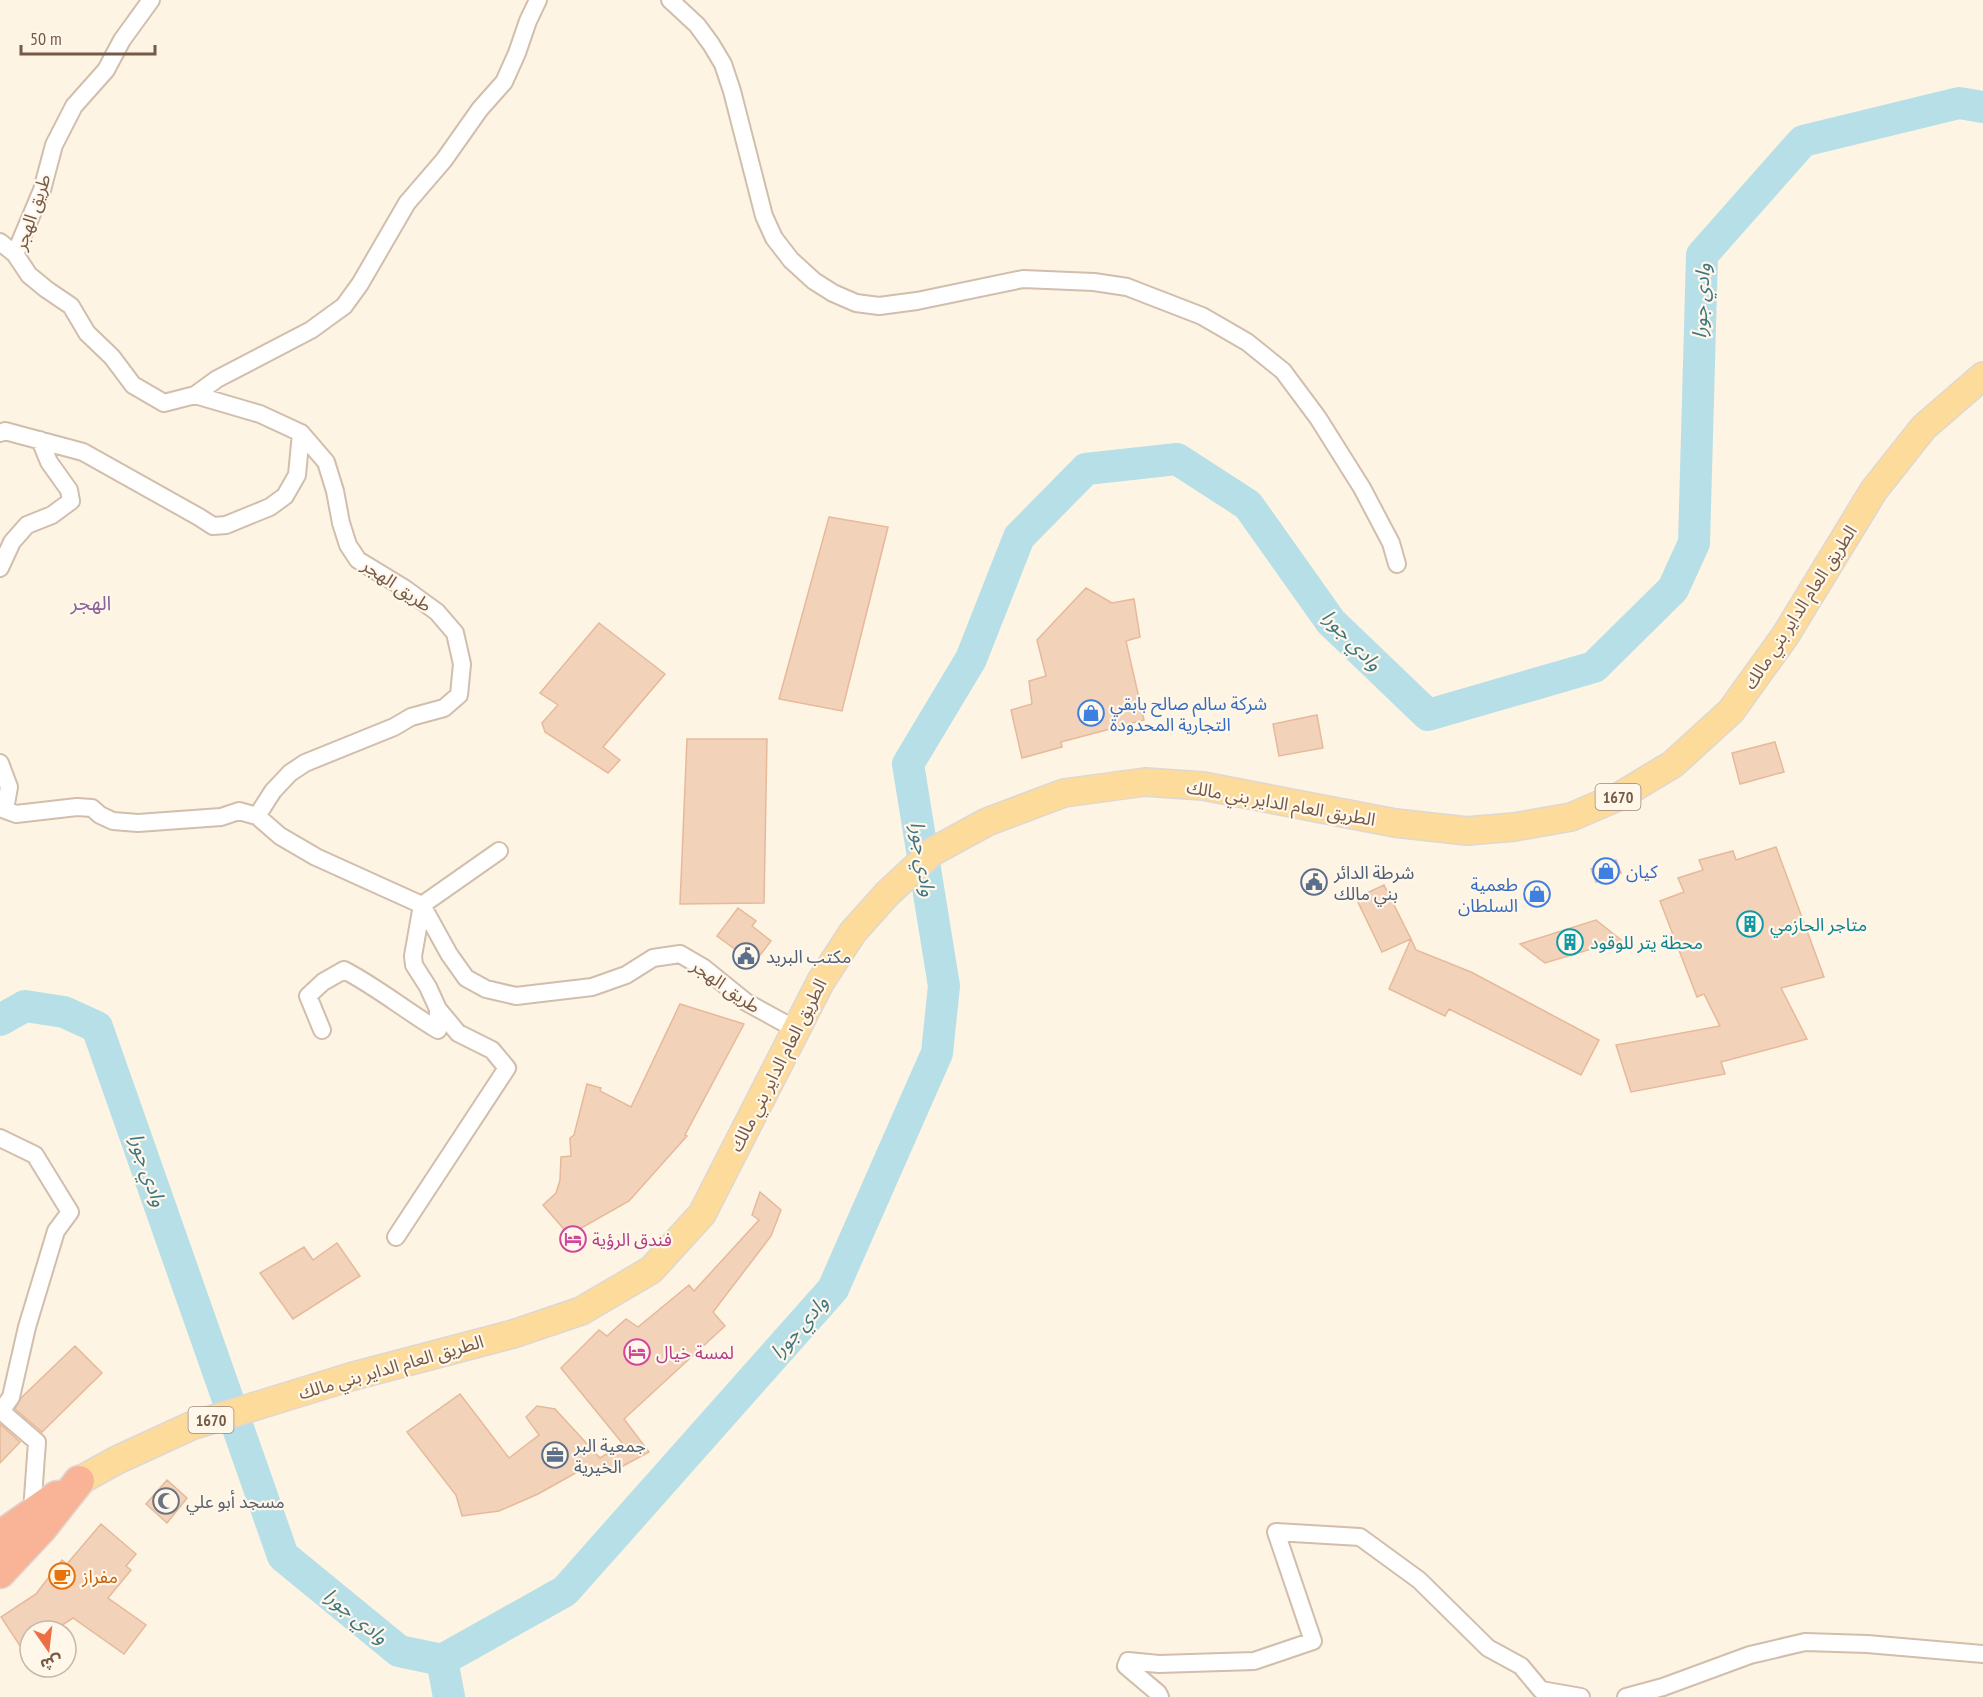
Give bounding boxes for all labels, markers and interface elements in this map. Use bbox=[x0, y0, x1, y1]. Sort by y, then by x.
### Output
scale bar bbox=[21, 18, 154, 56]
text: 50 m bbox=[30, 27, 62, 50]
street label: طريق الهجر bbox=[8, 171, 56, 254]
water label: وادي جورا bbox=[1686, 263, 1719, 340]
street label: الطريق العام الداير بني مالك bbox=[1738, 520, 1864, 695]
street label: طريق الهجر bbox=[357, 553, 436, 617]
district label: الهجر bbox=[70, 590, 111, 616]
water label: وادي جورا bbox=[1315, 604, 1388, 678]
place label: شركة سالم صالح بابقي التجارية المحدودة bbox=[1110, 692, 1267, 736]
shop icon: شركة سالم صالح بابقي التجارية المحدودة bbox=[1076, 698, 1106, 728]
street label: الطريق العام الداير بني مالك bbox=[1184, 775, 1377, 834]
road number: 1670 bbox=[1596, 784, 1640, 810]
water label: وادي جورا bbox=[902, 820, 942, 899]
shop icon: كيان bbox=[1591, 856, 1621, 886]
place label: كيان bbox=[1626, 860, 1658, 883]
place label: شرطة الدائر بني مالك bbox=[1333, 861, 1414, 907]
public building icon: شرطة الدائر بني مالك bbox=[1299, 867, 1329, 897]
place label: طعمية السلطان bbox=[1458, 873, 1518, 917]
shop icon: طعمية السلطان bbox=[1522, 879, 1552, 909]
building icon: متاجر الحازمي bbox=[1735, 909, 1765, 939]
place label: متاجر الحازمي bbox=[1770, 913, 1867, 938]
building icon: محطة يتر للوقود bbox=[1555, 927, 1585, 957]
place label: محطة يتر للوقود bbox=[1590, 931, 1703, 954]
public building icon: مكتب البريد bbox=[731, 941, 761, 971]
place label: مكتب البريد bbox=[766, 945, 851, 968]
street label: طريق الهجر bbox=[686, 953, 765, 1018]
street label: الطريق العام الداير بني مالك bbox=[724, 975, 834, 1157]
water label: وادي جورا bbox=[121, 1130, 173, 1211]
hotel icon: فندق الرؤية bbox=[558, 1224, 588, 1254]
place label: فندق الرؤية bbox=[592, 1228, 672, 1251]
water label: وادي جورا bbox=[764, 1290, 836, 1366]
street label: الطريق العام الداير بني مالك bbox=[296, 1330, 487, 1407]
hotel icon: لمسة خيال bbox=[622, 1337, 652, 1367]
place label: لمسة خيال bbox=[656, 1341, 734, 1364]
road number: 1670 bbox=[188, 1407, 234, 1433]
place label: جمعية البر الخيرية bbox=[573, 1434, 646, 1478]
office icon: جمعية البر الخيرية bbox=[540, 1440, 570, 1470]
mosque icon: مسجد أبو علي bbox=[151, 1486, 181, 1516]
place label: مسجد أبو علي bbox=[186, 1490, 285, 1515]
cafe icon: مفراز bbox=[47, 1561, 77, 1591]
place label: مفراز bbox=[81, 1565, 118, 1588]
water label: وادي جورا bbox=[317, 1582, 394, 1652]
north arrow bbox=[18, 1619, 78, 1679]
text: ش bbox=[38, 1651, 65, 1676]

